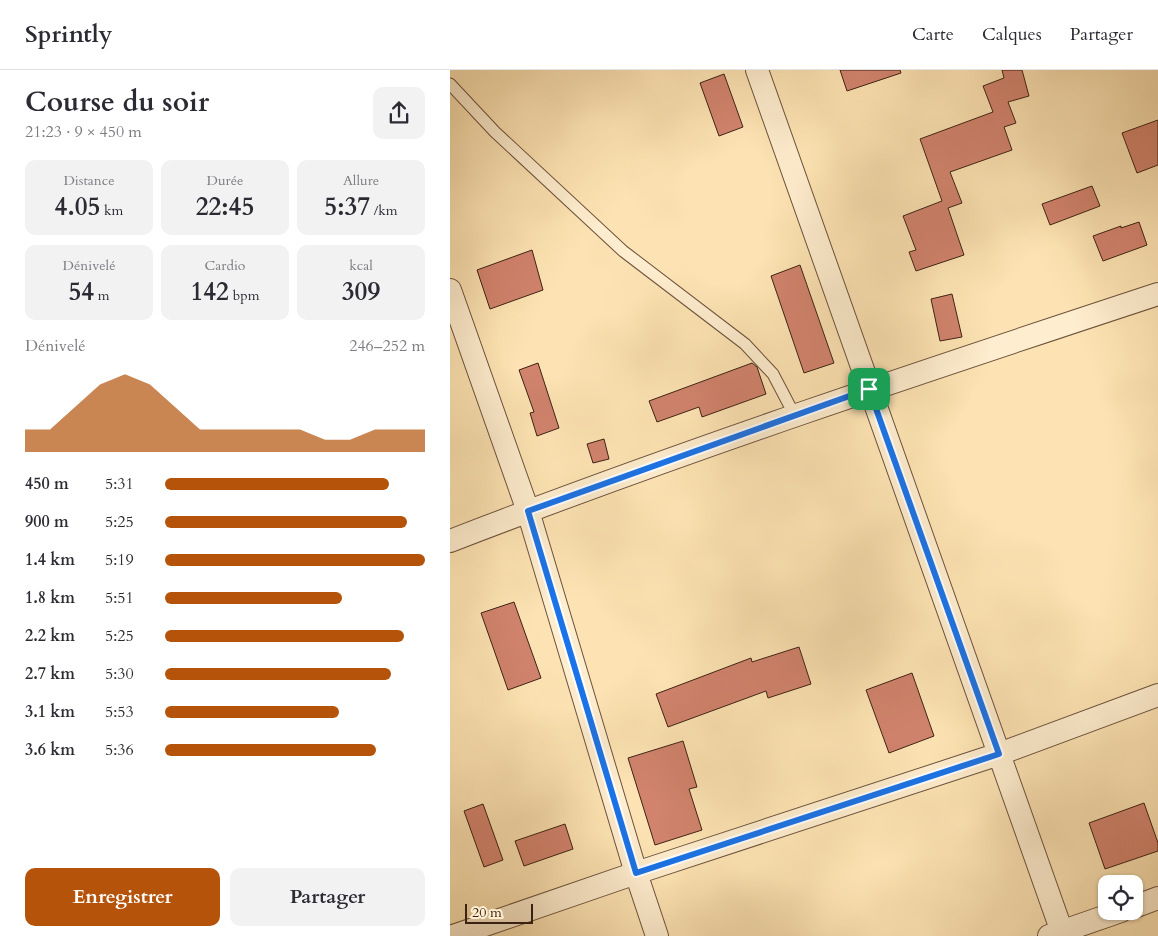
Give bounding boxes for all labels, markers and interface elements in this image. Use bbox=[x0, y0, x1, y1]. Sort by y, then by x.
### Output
text: Sprintly bbox=[25, 18, 112, 51]
text: Carte bbox=[912, 22, 954, 47]
text: Calques bbox=[982, 22, 1042, 47]
text: Partager bbox=[1070, 22, 1133, 47]
text: Course du soir bbox=[25, 83, 209, 121]
button: share bbox=[373, 87, 425, 139]
text: 21:23 · 9 × 450 m bbox=[25, 121, 142, 143]
text: Distance bbox=[63, 171, 115, 190]
text: Durée bbox=[207, 171, 243, 190]
text: Allure bbox=[343, 171, 379, 190]
text: 4.05 bbox=[55, 190, 100, 224]
text: 22:45 bbox=[196, 190, 254, 224]
text: 5:37 bbox=[324, 190, 370, 224]
text: km bbox=[100, 201, 123, 220]
text: /km bbox=[370, 201, 398, 220]
text: Dénivelé bbox=[63, 256, 116, 275]
text: Cardio bbox=[205, 256, 245, 275]
text: kcal bbox=[349, 256, 373, 275]
text: 54 bbox=[68, 275, 94, 309]
text: 142 bbox=[191, 275, 229, 309]
text: 309 bbox=[342, 275, 380, 309]
text: m bbox=[94, 286, 110, 305]
text: bpm bbox=[229, 286, 260, 305]
text: Dénivelé bbox=[25, 335, 86, 357]
text: 246–252 m bbox=[349, 335, 425, 357]
pin bbox=[848, 368, 890, 410]
icon: arrive bbox=[855, 375, 883, 403]
text: 450 m bbox=[25, 473, 69, 495]
text: 5:31 bbox=[105, 473, 134, 495]
text: 900 m bbox=[25, 511, 69, 533]
text: 5:25 bbox=[105, 511, 134, 533]
text: 1.4 km bbox=[25, 549, 75, 571]
text: 5:19 bbox=[105, 549, 134, 571]
text: 1.8 km bbox=[25, 587, 75, 609]
text: 5:51 bbox=[105, 587, 134, 609]
text: 2.2 km bbox=[25, 625, 75, 647]
text: 5:25 bbox=[105, 625, 134, 647]
text: 2.7 km bbox=[25, 663, 75, 685]
text: 5:30 bbox=[105, 663, 134, 685]
text: 3.1 km bbox=[25, 701, 75, 723]
text: 5:53 bbox=[105, 701, 134, 723]
text: 3.6 km bbox=[25, 739, 75, 761]
text: 5:36 bbox=[105, 739, 134, 761]
button: Enregistrer bbox=[25, 868, 220, 926]
button: Partager bbox=[230, 868, 425, 926]
map controls bbox=[1098, 875, 1143, 920]
button: locate bbox=[1098, 875, 1143, 920]
scale bar bbox=[465, 901, 532, 924]
text: 20 m bbox=[472, 903, 502, 922]

